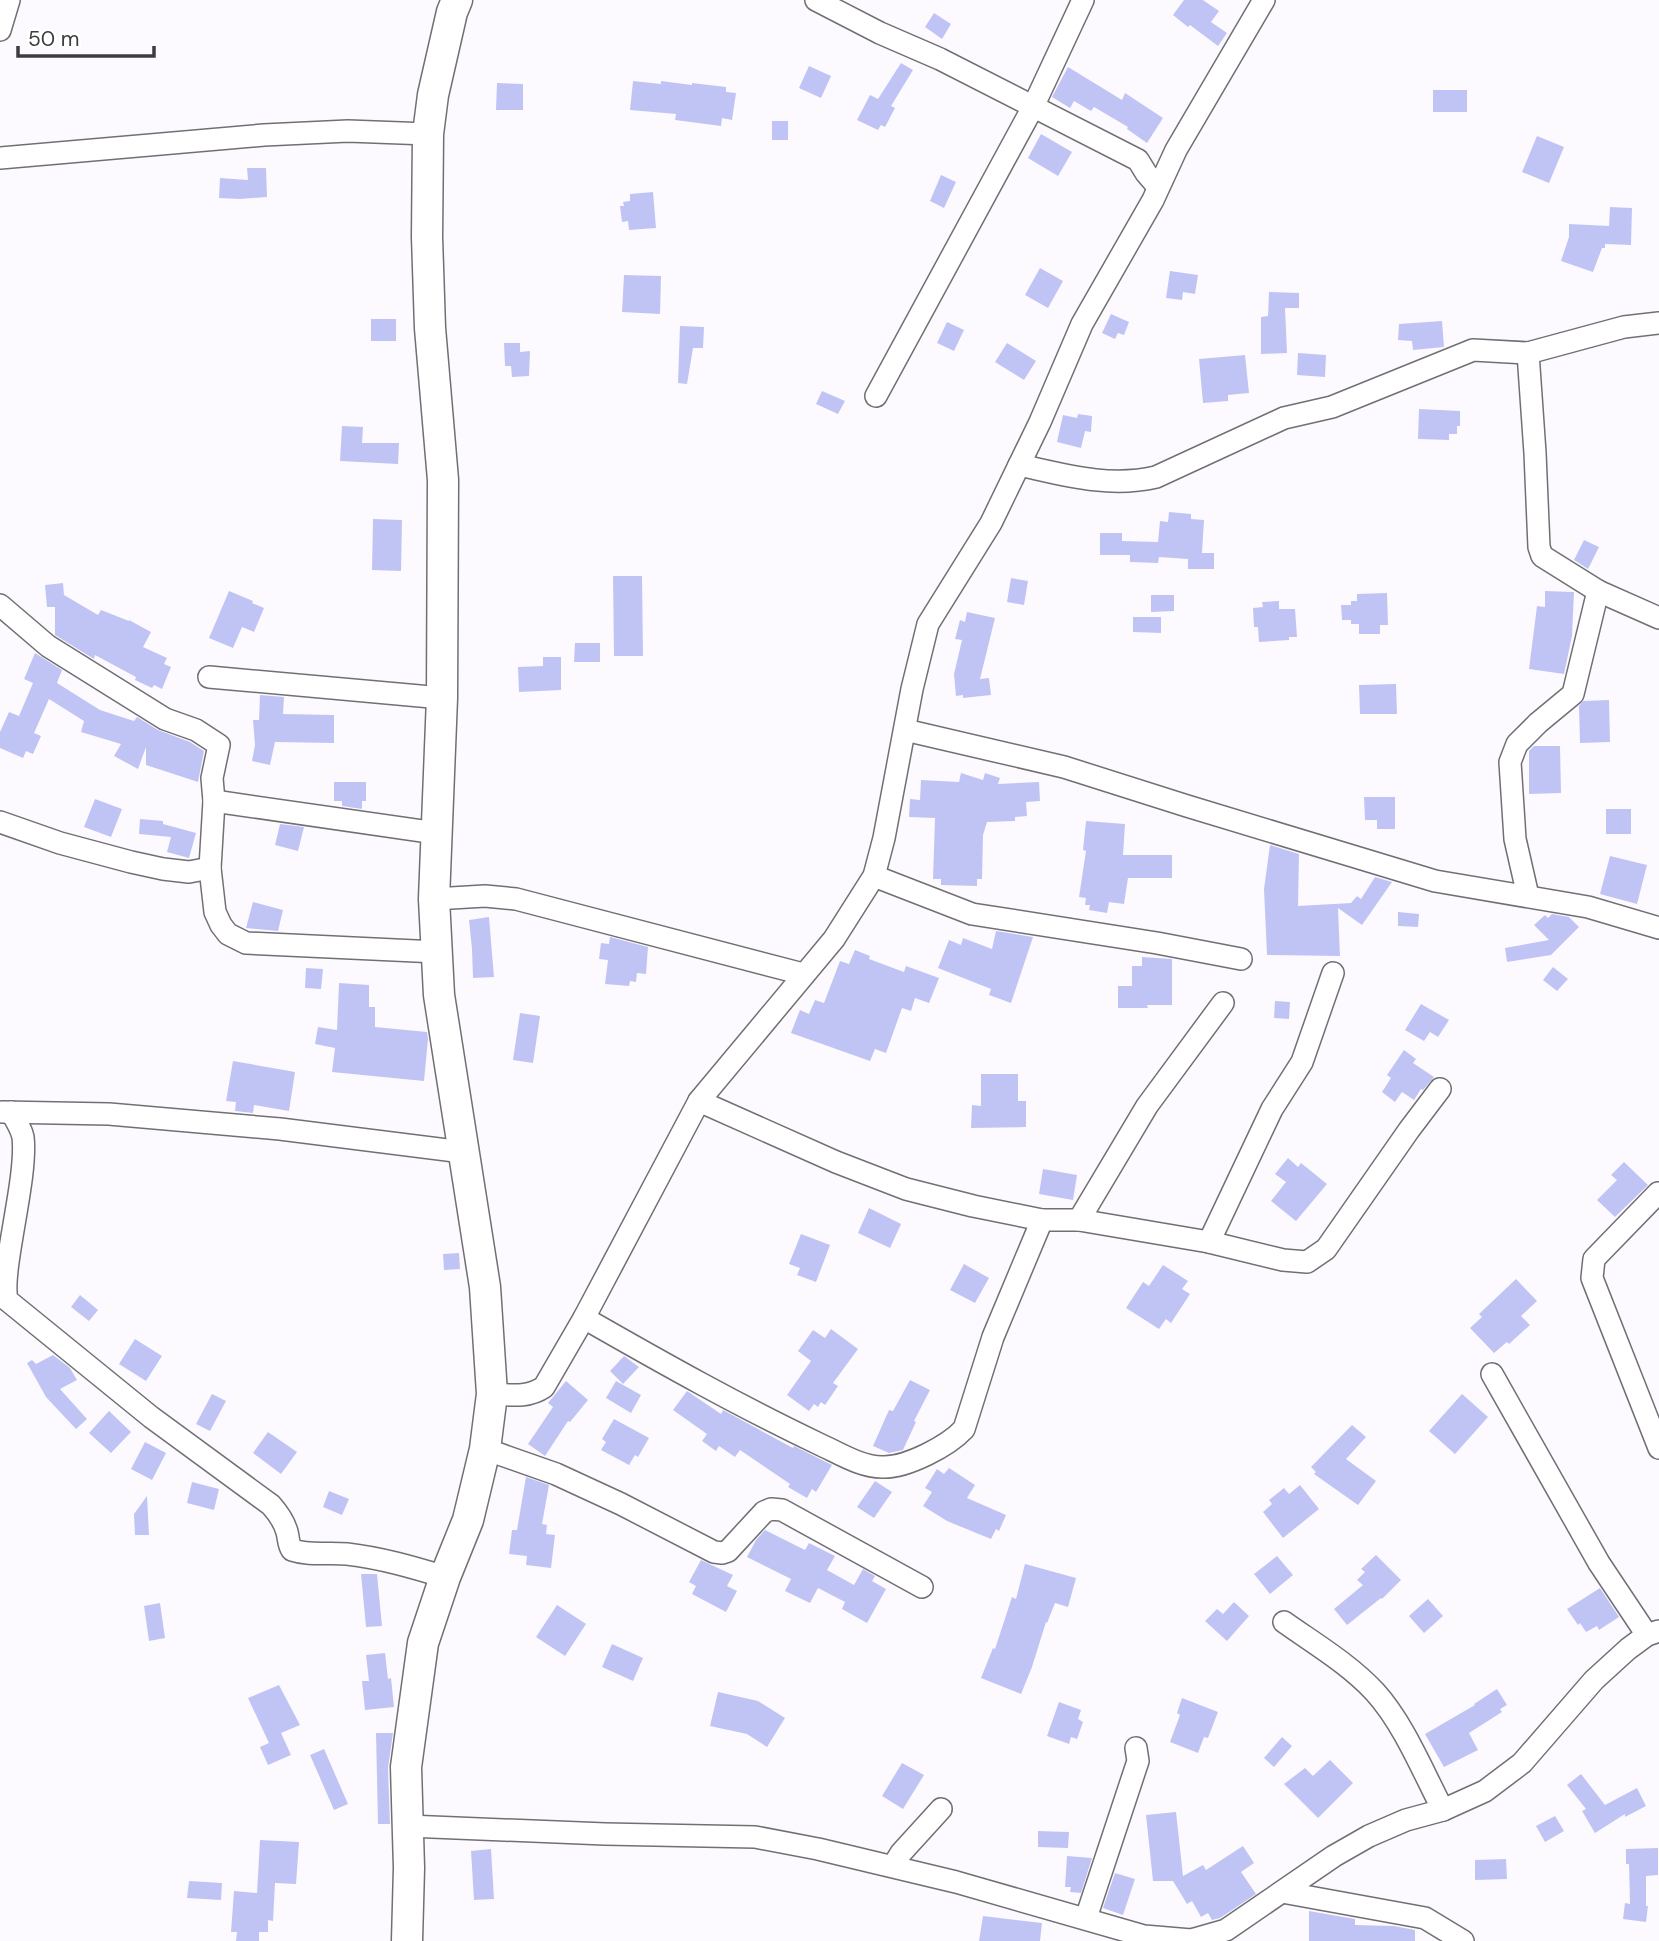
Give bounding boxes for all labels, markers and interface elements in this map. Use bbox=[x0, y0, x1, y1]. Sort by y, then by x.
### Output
scale bar bbox=[18, 14, 154, 58]
text: 50 m bbox=[28, 25, 79, 53]

